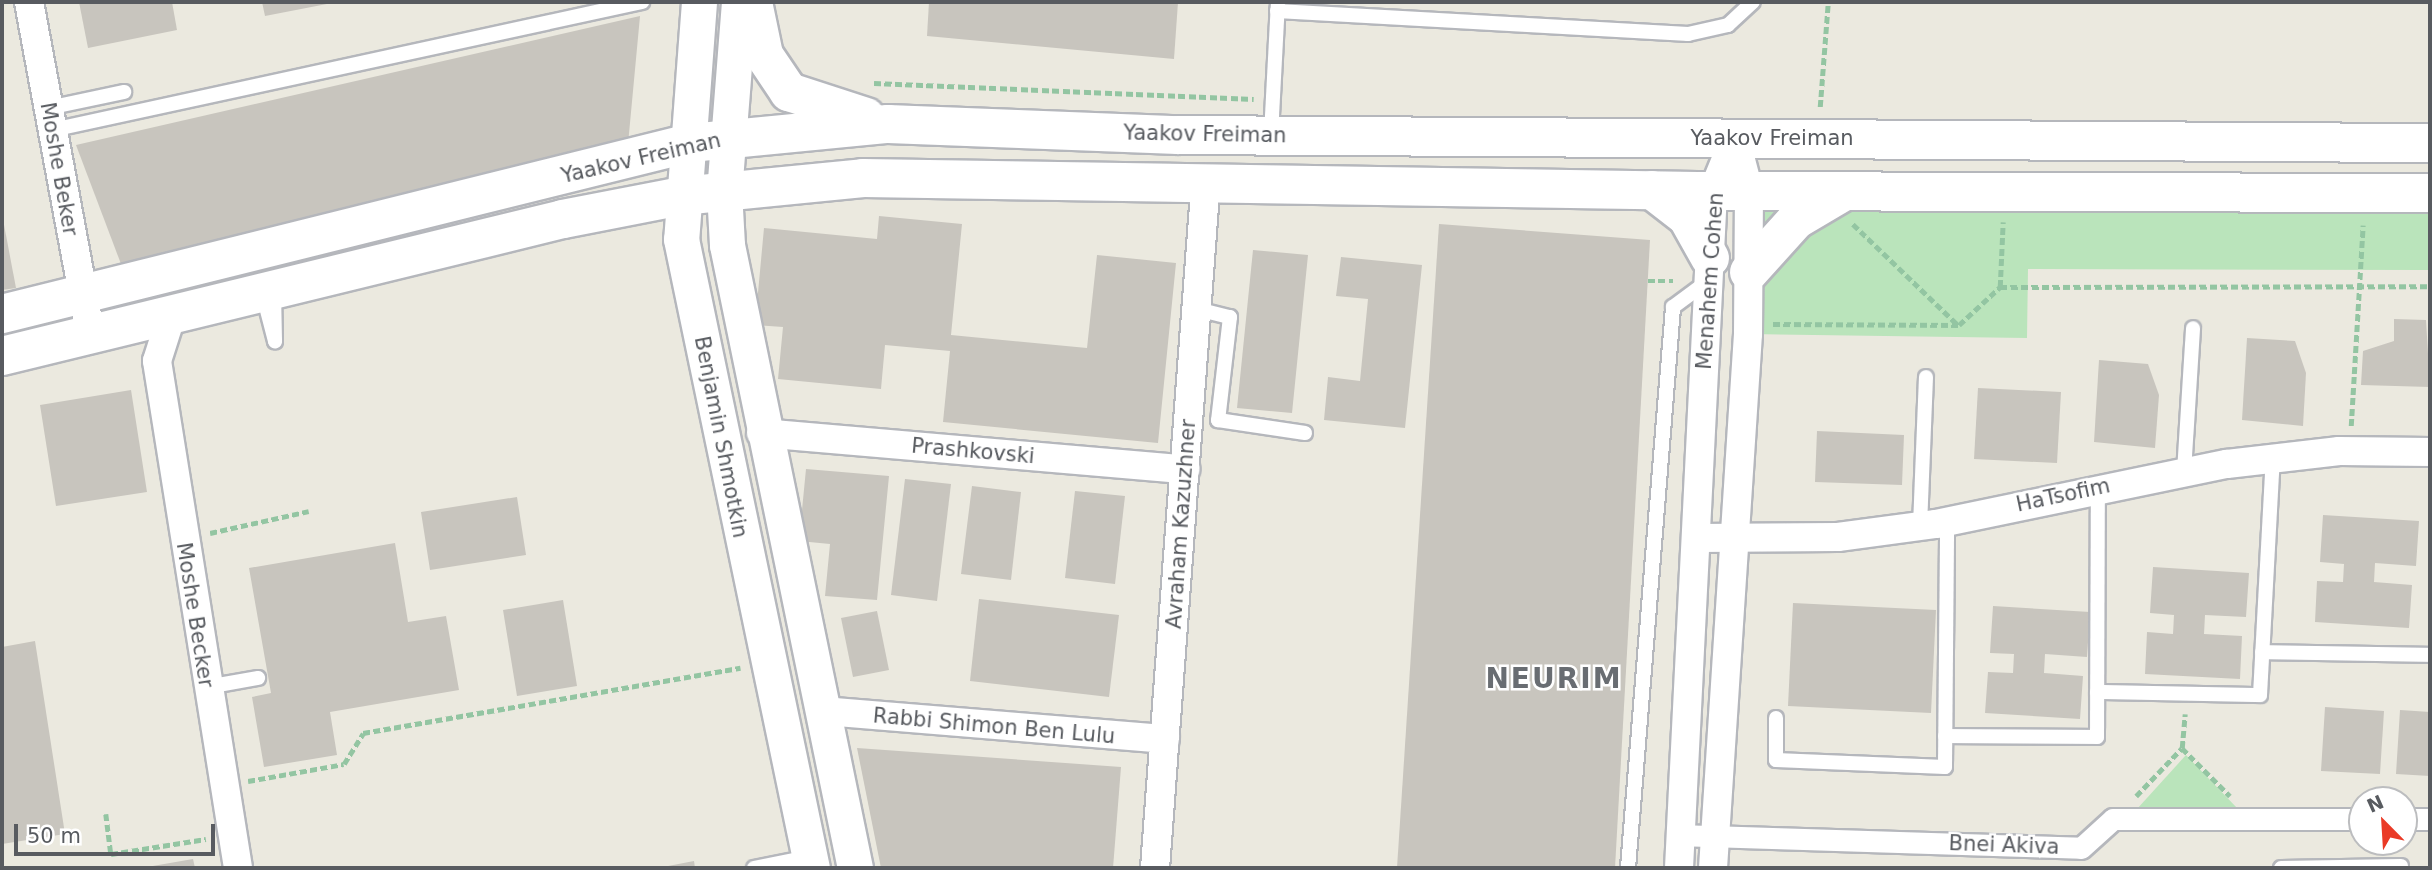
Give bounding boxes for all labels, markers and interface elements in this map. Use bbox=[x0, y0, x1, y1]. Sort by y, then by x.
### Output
street label: Moshe Beker bbox=[35, 100, 83, 238]
street label: Yaakov Freiman bbox=[1123, 120, 1287, 148]
street label: Yaakov Freiman bbox=[1690, 125, 1854, 151]
street label: Yaakov Freiman bbox=[559, 127, 723, 189]
street label: Menahem Cohen bbox=[1691, 192, 1729, 370]
street label: Benjamin Shmotkin bbox=[689, 334, 753, 540]
street label: Avraham Kazuzhner bbox=[1161, 418, 1201, 630]
street label: Prashkovski bbox=[910, 433, 1036, 469]
street label: HaTsofim bbox=[2014, 473, 2112, 517]
street label: Moshe Becker bbox=[171, 541, 219, 689]
district label: NEURIM bbox=[1486, 662, 1622, 696]
street label: Rabbi Shimon Ben Lulu bbox=[872, 703, 1116, 749]
north arrow bbox=[2348, 786, 2418, 856]
text: N bbox=[2364, 790, 2387, 817]
scale bar bbox=[18, 810, 219, 854]
text: 50 m bbox=[27, 824, 81, 848]
street label: Bnei Akiva bbox=[1948, 830, 2060, 860]

